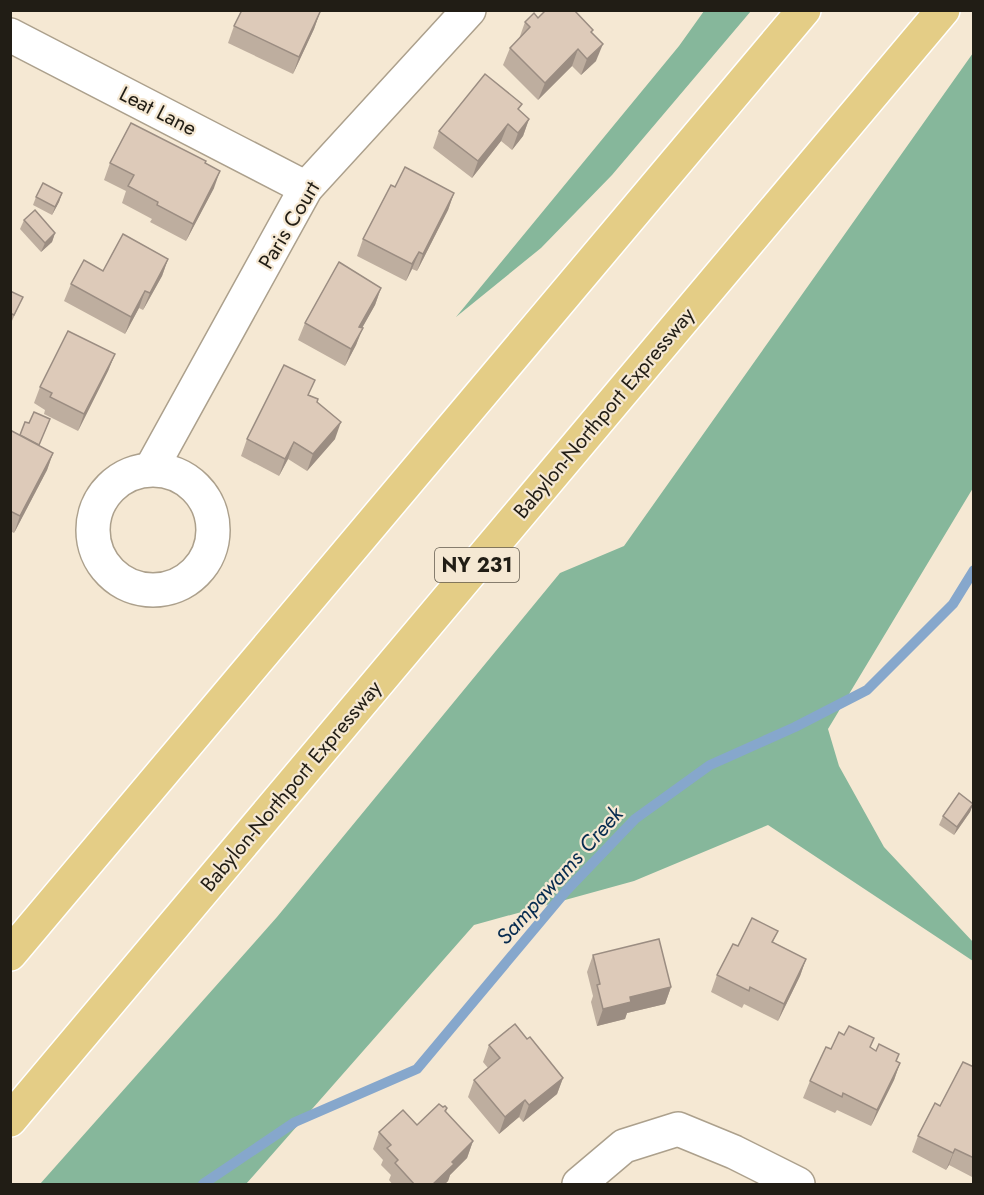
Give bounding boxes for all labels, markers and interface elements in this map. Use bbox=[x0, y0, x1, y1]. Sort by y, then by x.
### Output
street label: Leat Lane bbox=[114, 79, 202, 143]
street label: Paris Court bbox=[251, 175, 327, 275]
street label: Babylon-Northport Expressway bbox=[506, 300, 702, 525]
road number: NY 231 bbox=[435, 548, 519, 582]
street label: Babylon-Northport Expressway bbox=[193, 673, 389, 898]
water label: Sampawams Creek bbox=[488, 798, 631, 951]

